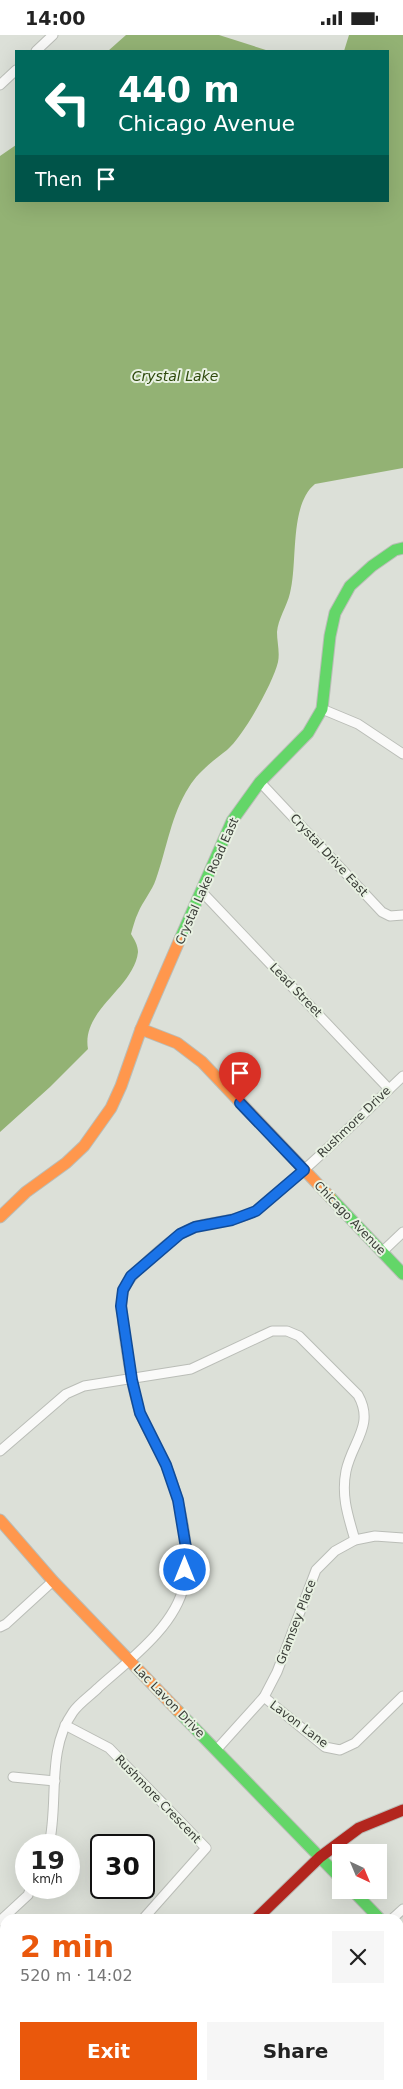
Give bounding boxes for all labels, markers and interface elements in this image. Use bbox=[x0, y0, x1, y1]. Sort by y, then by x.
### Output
text: 14:00 bbox=[25, 7, 85, 29]
icon: left bbox=[35, 70, 100, 135]
text: 440 m bbox=[118, 70, 240, 110]
text: Chicago Avenue bbox=[118, 111, 295, 136]
icon: arrive bbox=[92, 165, 120, 193]
text: Then bbox=[35, 168, 82, 190]
water label: Crystal Lake bbox=[132, 368, 218, 384]
street label: Crystal Drive East bbox=[287, 811, 371, 899]
street label: Crystal Lake Road East bbox=[173, 815, 241, 947]
street label: Lead Street bbox=[267, 960, 325, 1020]
pin bbox=[219, 1052, 261, 1103]
icon: arrive bbox=[226, 1059, 254, 1087]
street label: Rushmore Drive bbox=[315, 1084, 393, 1160]
street label: Chicago Avenue bbox=[311, 1178, 389, 1258]
position arrow bbox=[158, 1543, 210, 1595]
street label: Gramsey Place bbox=[273, 1578, 319, 1666]
street label: Lac Lavon Drive bbox=[130, 1661, 208, 1741]
street label: Lavon Lane bbox=[267, 1698, 331, 1750]
street label: Rushmore Crescent bbox=[112, 1752, 204, 1846]
speed limit sign: 30 bbox=[90, 1834, 155, 1899]
north arrow bbox=[332, 1844, 388, 1899]
map controls bbox=[332, 1844, 387, 1899]
text: 19 bbox=[30, 1846, 65, 1875]
text: km/h bbox=[32, 1872, 63, 1886]
text: 2 min bbox=[20, 1929, 114, 1964]
button: close bbox=[332, 1931, 384, 1983]
text: 520 m · 14:02 bbox=[20, 1966, 133, 1985]
button: Exit bbox=[20, 2022, 197, 2080]
button: Share bbox=[207, 2022, 384, 2080]

